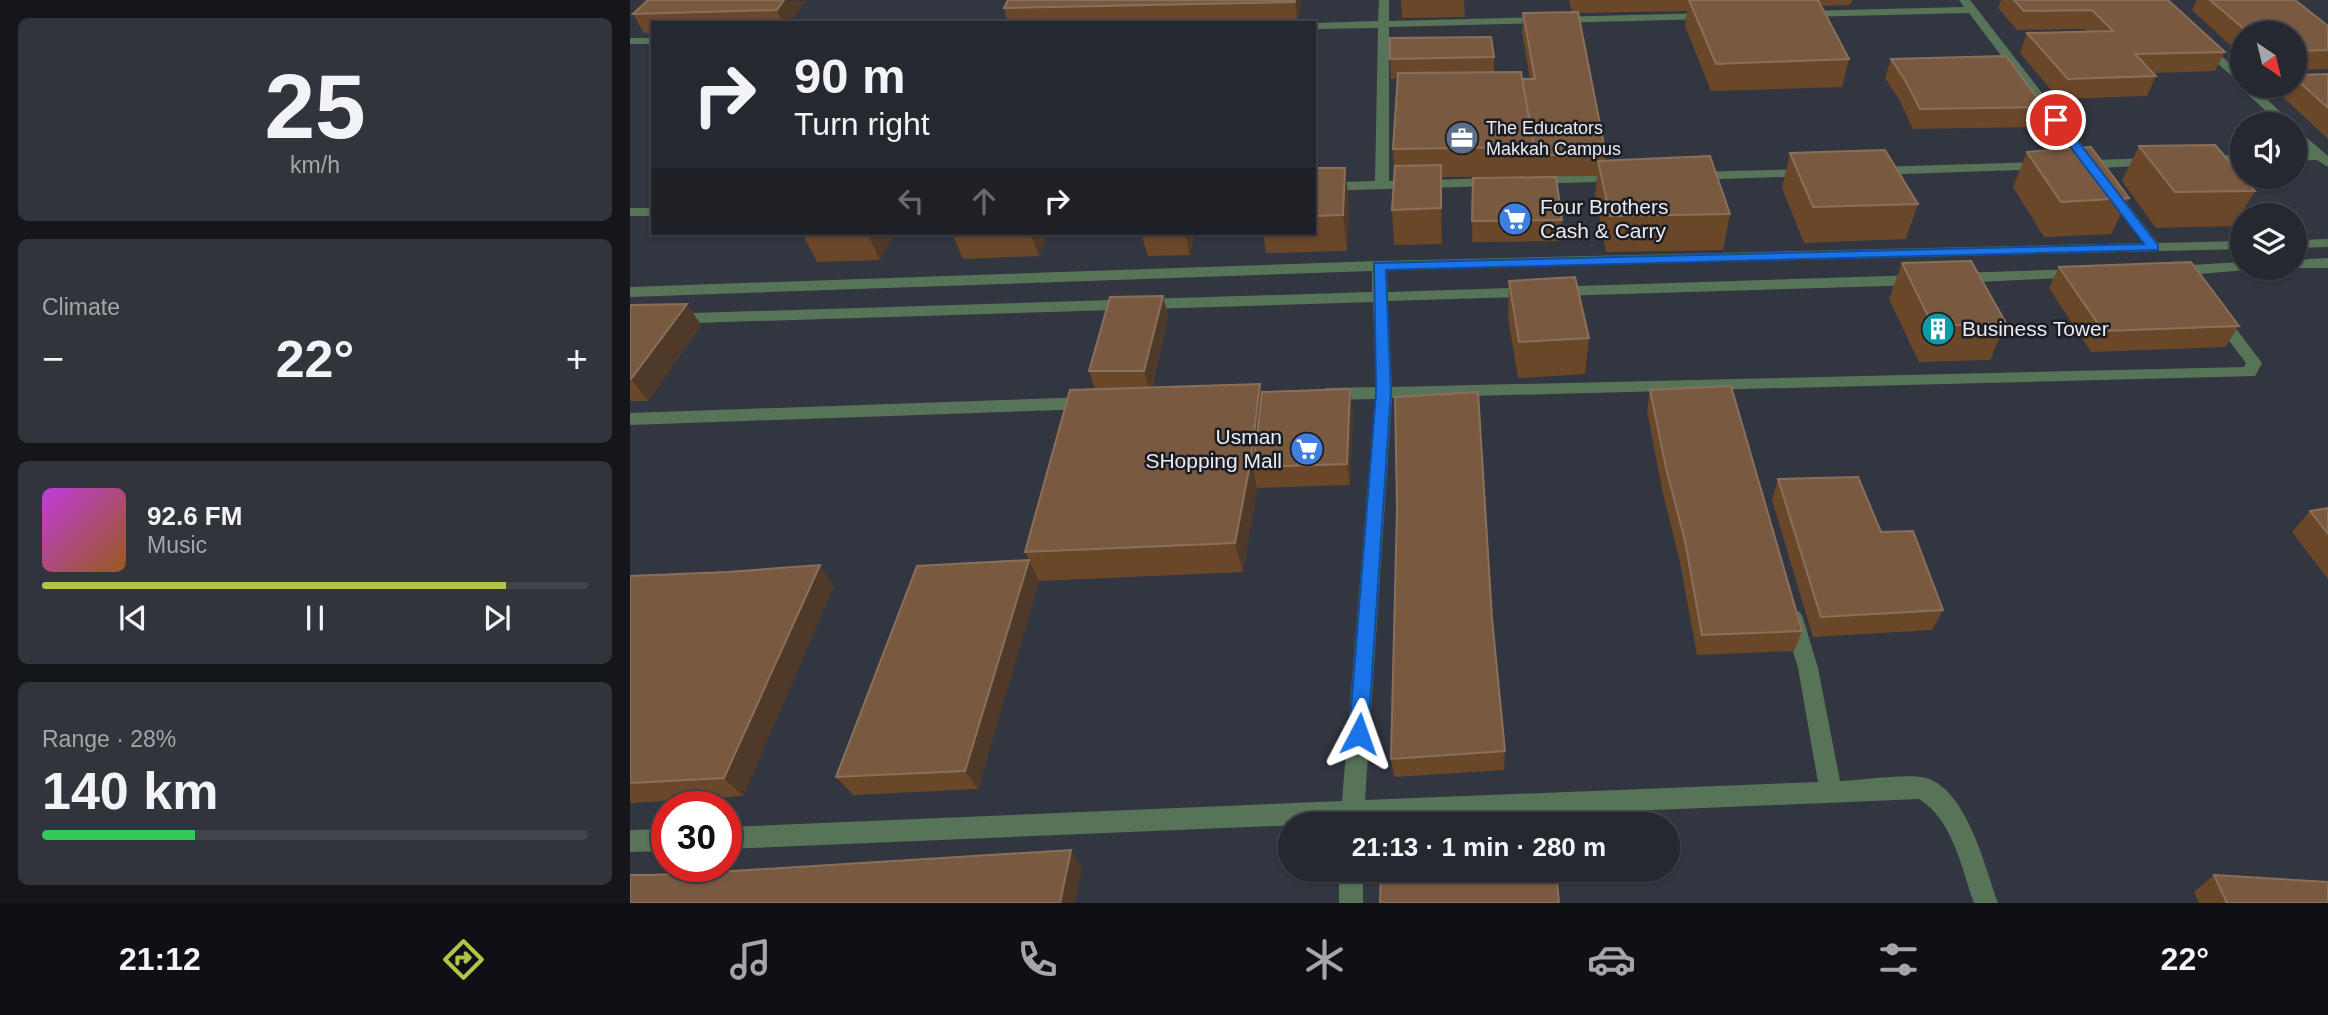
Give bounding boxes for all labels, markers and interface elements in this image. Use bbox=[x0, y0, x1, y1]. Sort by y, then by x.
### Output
north arrow bbox=[2230, 21, 2306, 98]
map controls bbox=[2230, 21, 2307, 280]
icon: right bbox=[679, 49, 770, 140]
text: 90 m bbox=[794, 49, 906, 103]
text: 25 bbox=[264, 56, 366, 157]
pin bbox=[2026, 90, 2086, 150]
icon: arrive bbox=[2037, 101, 2075, 139]
text: Turn right bbox=[794, 106, 930, 142]
button: sound bbox=[2230, 112, 2307, 189]
place label: The Educators Makkah Campus bbox=[1486, 118, 1621, 159]
office icon: The Educators Makkah Campus bbox=[1443, 119, 1481, 157]
text: km/h bbox=[290, 152, 340, 178]
icon: left bbox=[892, 182, 930, 220]
icon: ahead bbox=[965, 182, 1003, 220]
icon: right bbox=[1038, 182, 1076, 220]
place label: Four Brothers Cash & Carry bbox=[1540, 195, 1668, 242]
supermarket icon: Four Brothers Cash & Carry bbox=[1496, 200, 1534, 238]
button: layers bbox=[2230, 203, 2307, 280]
text: Climate bbox=[42, 294, 120, 320]
building icon: Business Tower bbox=[1919, 310, 1957, 348]
place label: Business Tower bbox=[1962, 317, 2109, 340]
text: 22° bbox=[276, 330, 354, 388]
text: − bbox=[42, 338, 64, 380]
text: + bbox=[566, 338, 588, 380]
place label: Usman SHopping Mall bbox=[1145, 425, 1282, 472]
supermarket icon: Usman SHopping Mall bbox=[1288, 430, 1326, 468]
text: 92.6 FM bbox=[147, 501, 242, 531]
text: Music bbox=[147, 532, 207, 558]
icon: previous bbox=[114, 599, 152, 637]
icon: pause bbox=[296, 599, 334, 637]
icon: next bbox=[478, 599, 516, 637]
position arrow bbox=[1322, 697, 1396, 771]
text: Range · 28% bbox=[42, 726, 176, 752]
text: 140 km bbox=[42, 762, 218, 820]
speed limit sign: 30 bbox=[651, 791, 742, 882]
text: 21:13 · 1 min · 280 m bbox=[1352, 832, 1606, 862]
icon: directions bbox=[439, 935, 488, 984]
icon: music bbox=[726, 935, 775, 984]
icon: phone bbox=[1013, 935, 1062, 984]
icon: climate bbox=[1300, 935, 1349, 984]
icon: car bbox=[1587, 935, 1636, 984]
icon: filters bbox=[1874, 935, 1923, 984]
text: 21:12 bbox=[119, 941, 201, 977]
text: 22° bbox=[2161, 941, 2209, 977]

